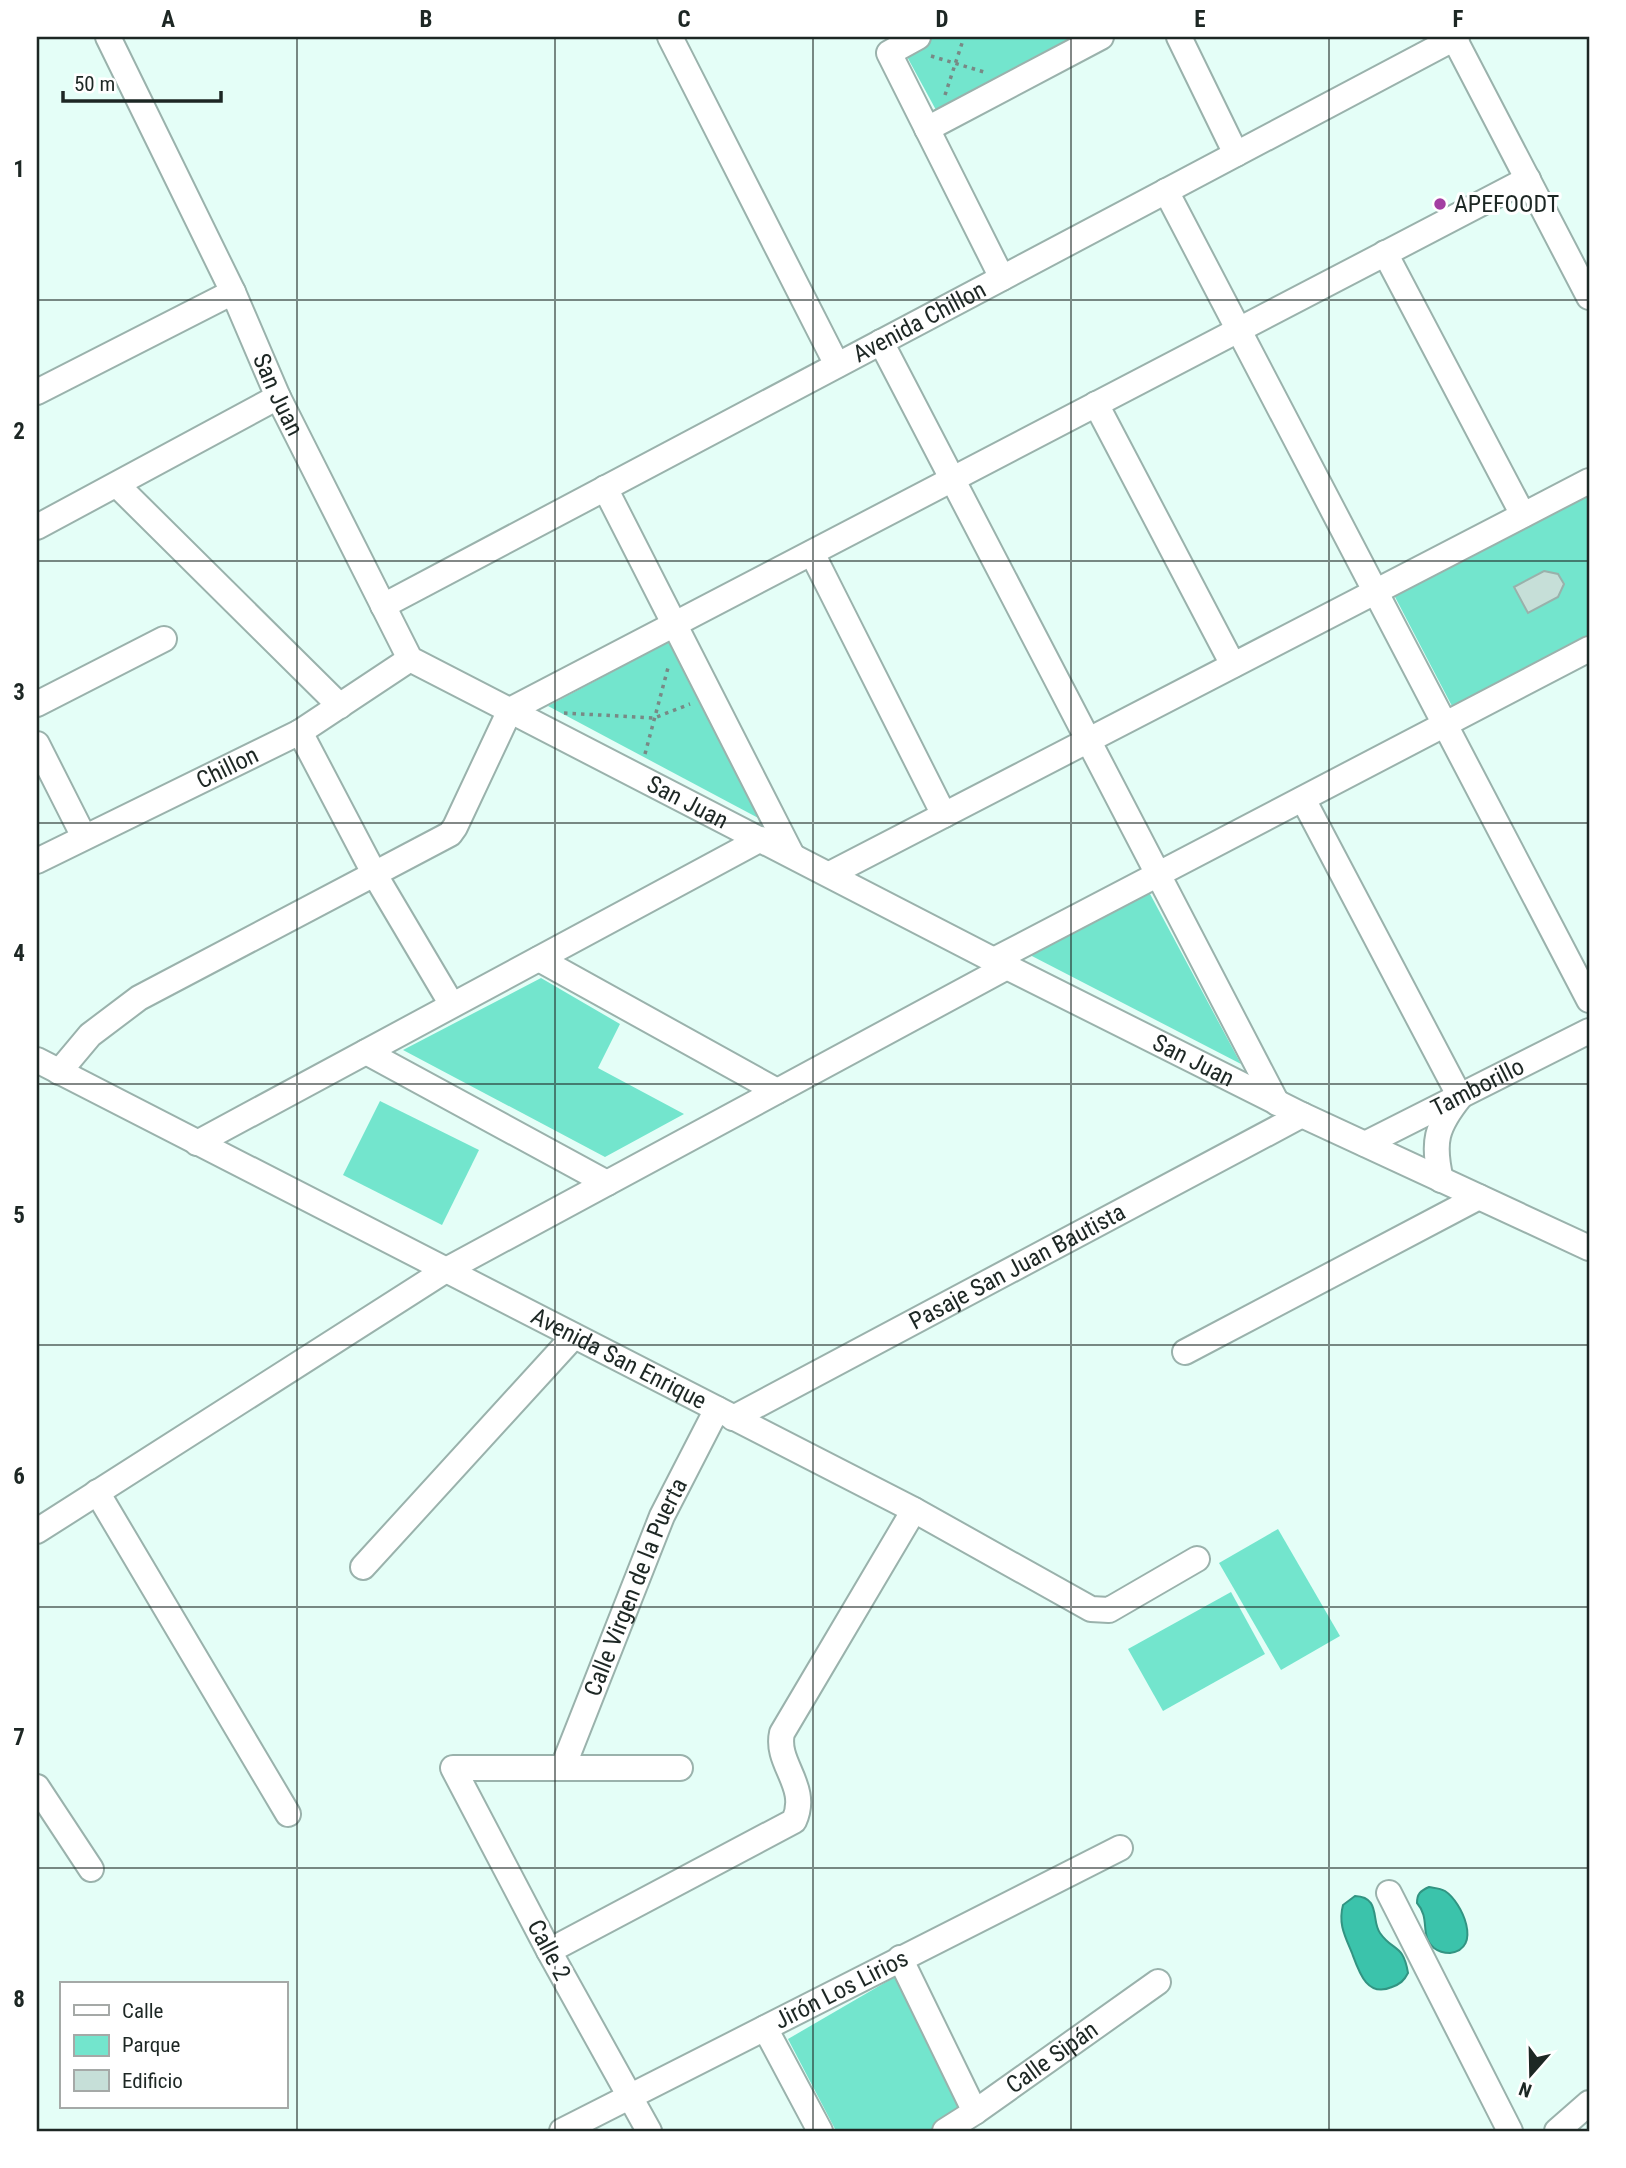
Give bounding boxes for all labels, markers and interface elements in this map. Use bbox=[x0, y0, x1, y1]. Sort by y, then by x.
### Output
text: A bbox=[161, 6, 175, 33]
text: B bbox=[420, 6, 432, 33]
text: C bbox=[677, 6, 691, 33]
text: D bbox=[936, 6, 949, 33]
text: E bbox=[1194, 6, 1206, 33]
text: F bbox=[1453, 6, 1464, 33]
scale bar bbox=[63, 60, 220, 104]
text: 50 m bbox=[74, 72, 115, 96]
text: 1 bbox=[13, 156, 25, 183]
place label: APEFOODT bbox=[1454, 190, 1559, 218]
marker: APEFOODT bbox=[1432, 196, 1448, 212]
street label: Avenida Chillon bbox=[848, 275, 990, 368]
street label: San Juan bbox=[247, 349, 309, 440]
text: 2 bbox=[13, 418, 25, 445]
text: 3 bbox=[13, 679, 25, 706]
street label: Chillon bbox=[192, 741, 263, 795]
street label: San Juan bbox=[642, 770, 733, 835]
text: 4 bbox=[13, 940, 25, 967]
street label: San Juan bbox=[1148, 1028, 1239, 1093]
street label: Tamborillo bbox=[1426, 1052, 1529, 1122]
street label: Pasaje San Juan Bautista bbox=[904, 1198, 1130, 1336]
text: 5 bbox=[13, 1202, 25, 1229]
street label: Avenida San Enrique bbox=[527, 1302, 711, 1415]
text: 6 bbox=[13, 1463, 25, 1490]
street label: Calle Virgen de la Puerta bbox=[578, 1473, 693, 1700]
text: 7 bbox=[13, 1724, 25, 1751]
street label: Calle 2 bbox=[521, 1915, 577, 1985]
street label: Jirón Los Lirios bbox=[770, 1944, 913, 2035]
legend bbox=[60, 1982, 287, 2108]
text: 8 bbox=[13, 1986, 25, 2013]
text: Calle bbox=[122, 1999, 164, 2023]
street label: Calle Sipán bbox=[1001, 2015, 1103, 2099]
text: Parque bbox=[122, 2033, 180, 2057]
north arrow bbox=[1496, 2038, 1566, 2108]
text: Edificio bbox=[122, 2069, 183, 2093]
text: N bbox=[1516, 2077, 1535, 2102]

